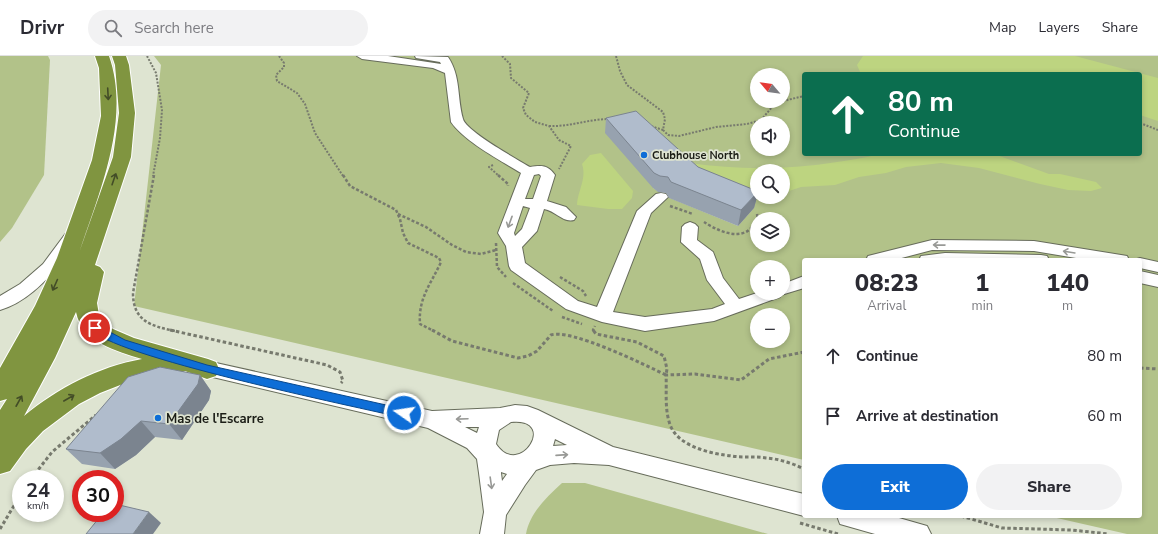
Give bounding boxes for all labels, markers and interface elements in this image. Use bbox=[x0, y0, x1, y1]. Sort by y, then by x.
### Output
search box bbox=[88, 10, 368, 46]
text: Drivr bbox=[20, 15, 64, 41]
icon: search bbox=[102, 17, 124, 39]
text: Search here bbox=[134, 18, 214, 38]
text: Map bbox=[989, 18, 1016, 37]
text: Layers bbox=[1038, 18, 1080, 37]
text: Share bbox=[1102, 18, 1138, 37]
north arrow bbox=[750, 68, 790, 108]
map controls bbox=[750, 68, 790, 348]
text: 80 m bbox=[888, 83, 954, 121]
one-way arrow bbox=[104, 87, 111, 100]
icon: ahead bbox=[822, 88, 874, 140]
button: sound bbox=[750, 116, 790, 156]
text: Continue bbox=[888, 119, 960, 143]
place label: Clubhouse North bbox=[652, 148, 739, 163]
marker: Clubhouse North bbox=[639, 150, 649, 160]
button: search bbox=[750, 164, 790, 204]
one-way arrow bbox=[111, 173, 119, 185]
button: layers bbox=[750, 212, 790, 252]
one-way arrow bbox=[506, 216, 514, 228]
one-way arrow bbox=[933, 241, 946, 249]
one-way arrow bbox=[1063, 248, 1076, 256]
button: + bbox=[750, 260, 790, 300]
text: 08:23 bbox=[855, 267, 919, 299]
text: 1 bbox=[975, 267, 990, 299]
text: 140 bbox=[1046, 267, 1089, 299]
one-way arrow bbox=[51, 279, 58, 291]
text: Arrival bbox=[867, 297, 906, 315]
text: min bbox=[972, 297, 993, 315]
text: m bbox=[1062, 297, 1073, 315]
button: − bbox=[750, 308, 790, 348]
pin bbox=[78, 311, 112, 345]
icon: arrive bbox=[84, 317, 106, 339]
icon: ahead bbox=[822, 345, 844, 367]
text: Continue bbox=[856, 346, 918, 366]
text: 80 m bbox=[1087, 346, 1122, 366]
position arrow bbox=[383, 392, 425, 434]
one-way arrow bbox=[63, 394, 75, 402]
one-way arrow bbox=[15, 395, 23, 407]
icon: arrive bbox=[822, 405, 844, 427]
text: Arrive at destination bbox=[856, 406, 999, 426]
text: 60 m bbox=[1087, 406, 1122, 426]
place label: Mas de l'Escarre bbox=[166, 410, 264, 428]
marker: Mas de l'Escarre bbox=[153, 413, 163, 423]
one-way arrow bbox=[456, 415, 469, 422]
one-way arrow bbox=[555, 451, 568, 459]
button: Exit bbox=[822, 464, 968, 510]
button: Share bbox=[976, 464, 1122, 510]
speed limit sign: 30 bbox=[72, 470, 124, 522]
one-way arrow bbox=[487, 476, 495, 489]
text: 24 bbox=[26, 477, 50, 504]
text: km/h bbox=[27, 499, 49, 513]

